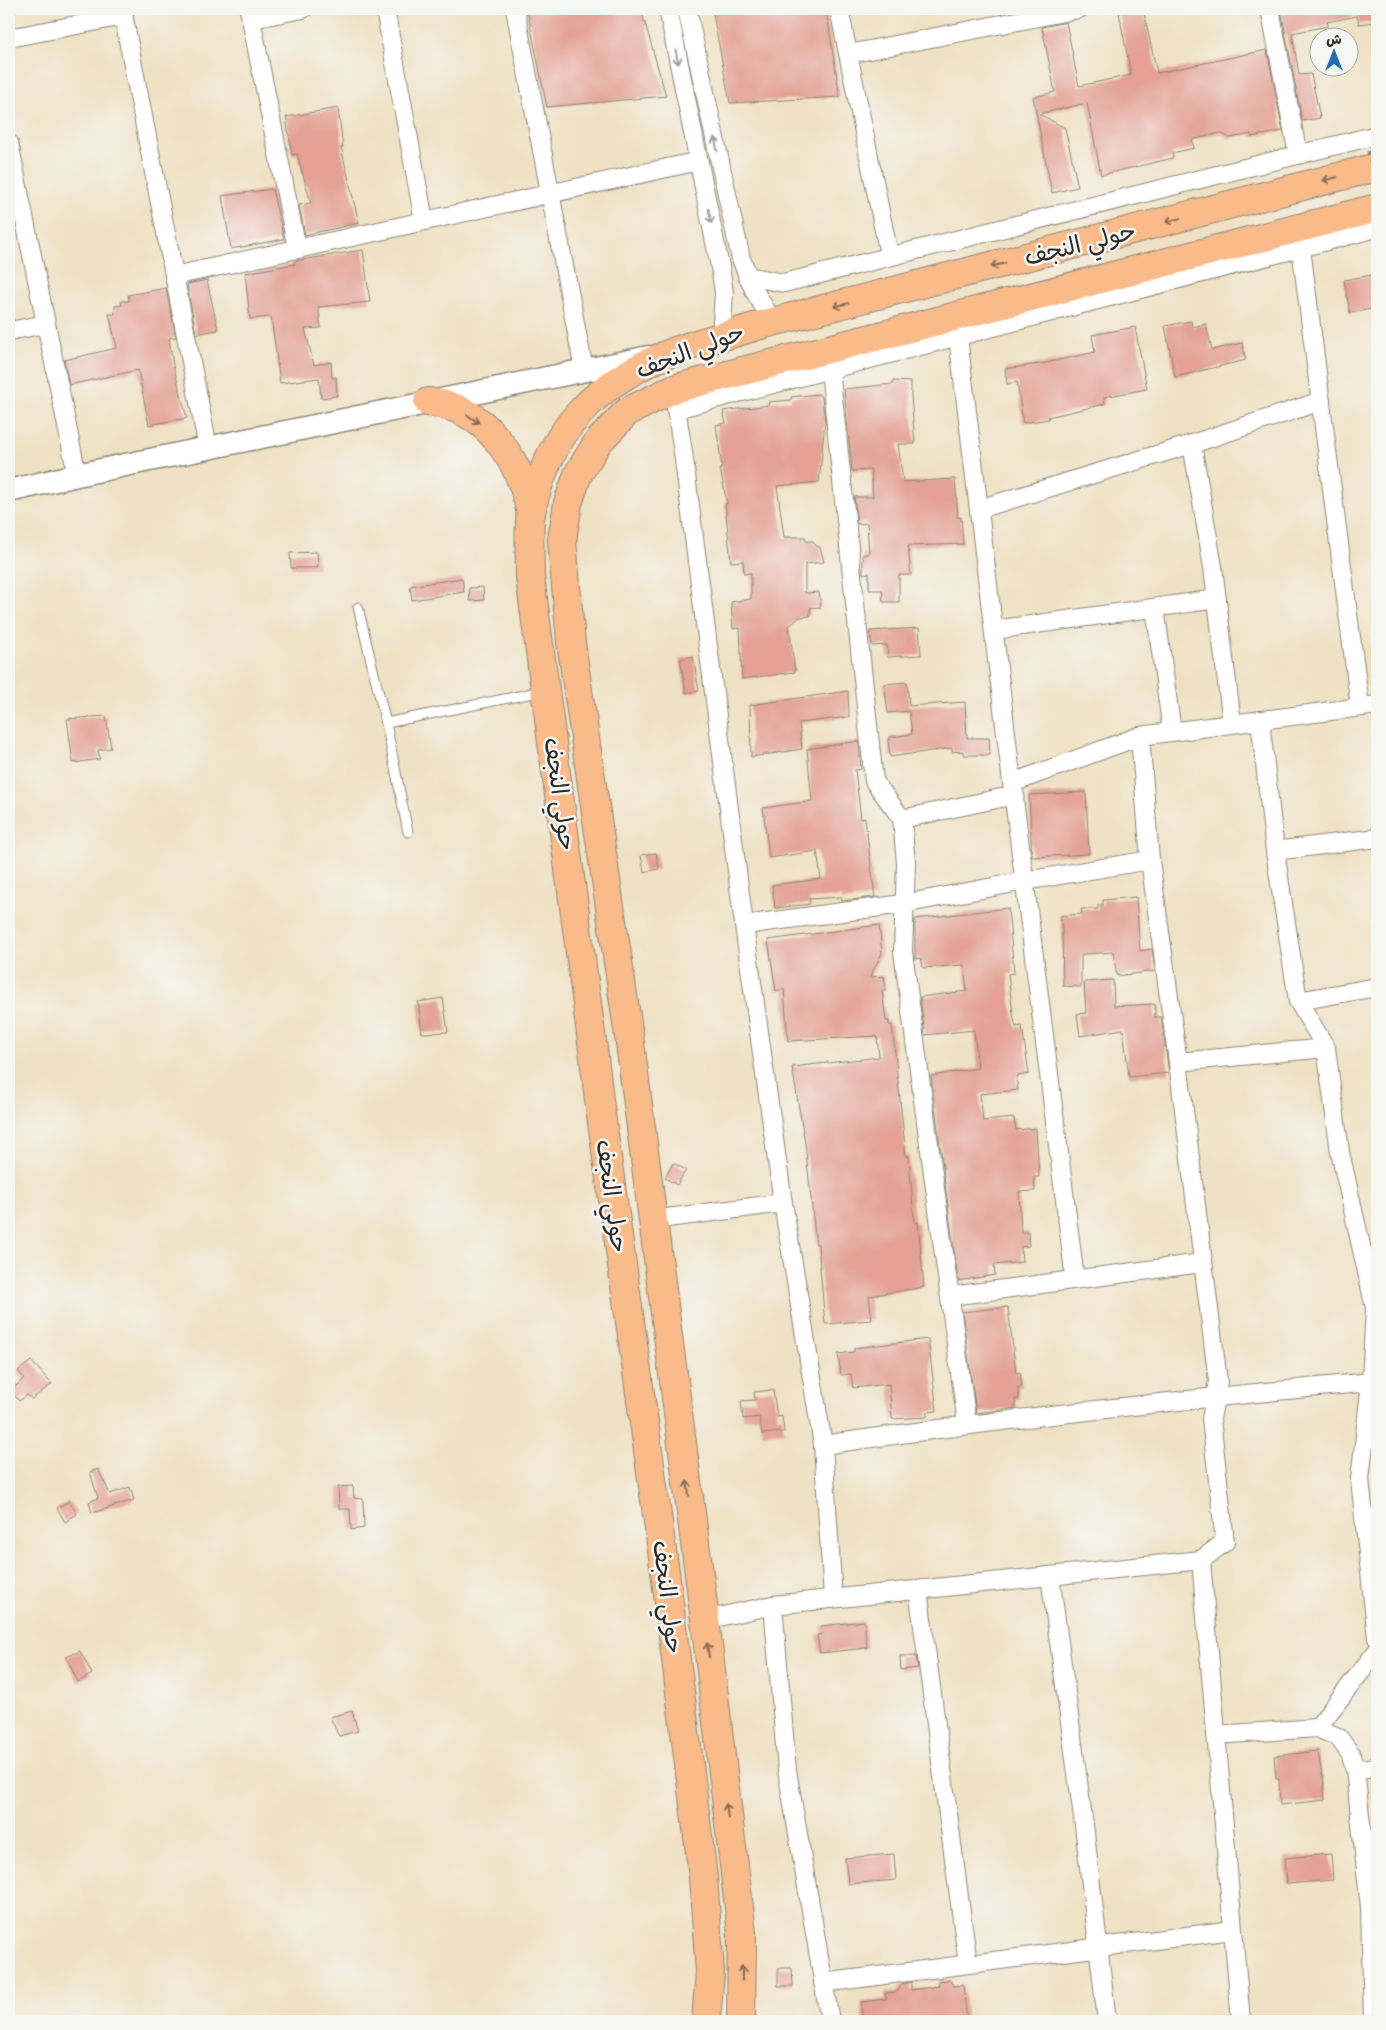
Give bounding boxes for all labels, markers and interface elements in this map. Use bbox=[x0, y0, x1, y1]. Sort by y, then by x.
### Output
north arrow bbox=[1308, 28, 1358, 78]
text: ش bbox=[1326, 31, 1342, 48]
one-way arrow bbox=[673, 48, 683, 64]
one-way arrow bbox=[711, 136, 720, 152]
one-way arrow bbox=[1322, 175, 1338, 184]
one-way arrow bbox=[706, 207, 716, 223]
street label: حولي النجف bbox=[1021, 216, 1140, 278]
one-way arrow bbox=[1165, 216, 1181, 225]
one-way arrow bbox=[991, 260, 1007, 270]
one-way arrow bbox=[833, 301, 849, 310]
street label: حولي النجف bbox=[631, 317, 751, 391]
one-way arrow bbox=[466, 414, 480, 424]
street label: حولي النجف bbox=[531, 736, 583, 853]
street label: حولي النجف bbox=[583, 1138, 635, 1255]
one-way arrow bbox=[683, 1481, 693, 1497]
street label: حولي النجف bbox=[640, 1539, 690, 1656]
one-way arrow bbox=[703, 1642, 713, 1658]
one-way arrow bbox=[722, 1803, 732, 1819]
one-way arrow bbox=[737, 1965, 747, 1981]

